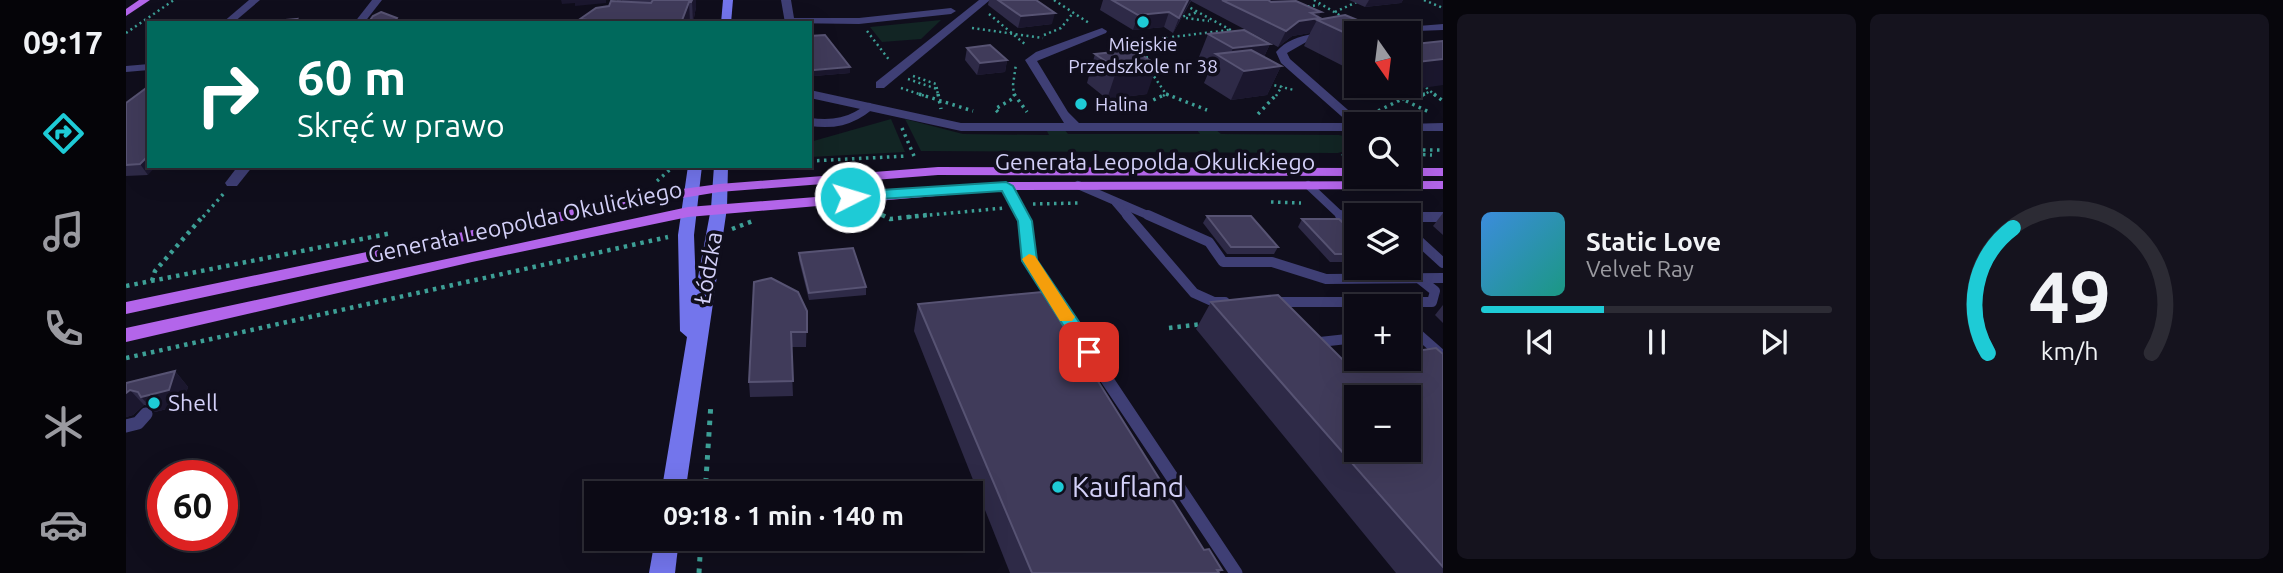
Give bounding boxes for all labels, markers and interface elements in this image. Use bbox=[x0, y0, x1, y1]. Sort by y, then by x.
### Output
marker: Miejskie Przedszkole nr 38 bbox=[1135, 14, 1151, 30]
north arrow bbox=[1344, 21, 1421, 98]
map controls bbox=[1344, 21, 1421, 462]
text: 09:17 bbox=[23, 24, 103, 60]
place label: Miejskie Przedszkole nr 38 bbox=[1068, 33, 1218, 77]
icon: right bbox=[182, 49, 273, 140]
text: 60 m bbox=[297, 49, 406, 104]
place label: Halina bbox=[1095, 93, 1148, 115]
marker: Halina bbox=[1073, 96, 1089, 112]
text: Skręć w prawo bbox=[297, 107, 505, 143]
icon: directions bbox=[39, 109, 88, 158]
button: search bbox=[1344, 112, 1421, 189]
street label: Generała Leopolda Okulickiego bbox=[995, 149, 1315, 174]
position arrow bbox=[813, 160, 887, 234]
street label: Generała Leopolda Okulickiego bbox=[366, 176, 684, 267]
button: layers bbox=[1344, 203, 1421, 280]
icon: music bbox=[39, 207, 88, 256]
text: Static Love bbox=[1586, 227, 1721, 256]
street label: Łódzka bbox=[689, 230, 726, 306]
text: 49 bbox=[2028, 255, 2111, 337]
text: Velvet Ray bbox=[1586, 256, 1694, 281]
button: + bbox=[1344, 294, 1421, 371]
icon: phone bbox=[39, 304, 88, 353]
pin bbox=[1059, 322, 1119, 382]
icon: previous bbox=[1521, 323, 1559, 361]
icon: pause bbox=[1638, 323, 1676, 361]
icon: next bbox=[1755, 323, 1793, 361]
icon: arrive bbox=[1070, 333, 1108, 371]
text: km/h bbox=[2041, 336, 2098, 364]
button: − bbox=[1344, 385, 1421, 462]
place label: Shell bbox=[168, 390, 218, 415]
marker: Shell bbox=[146, 395, 162, 411]
icon: climate bbox=[39, 402, 88, 451]
speed limit sign: 60 bbox=[147, 460, 238, 551]
place label: Kaufland bbox=[1072, 471, 1184, 502]
marker: Kaufland bbox=[1050, 479, 1066, 495]
icon: car bbox=[39, 500, 88, 549]
text: 09:18 · 1 min · 140 m bbox=[663, 501, 904, 530]

